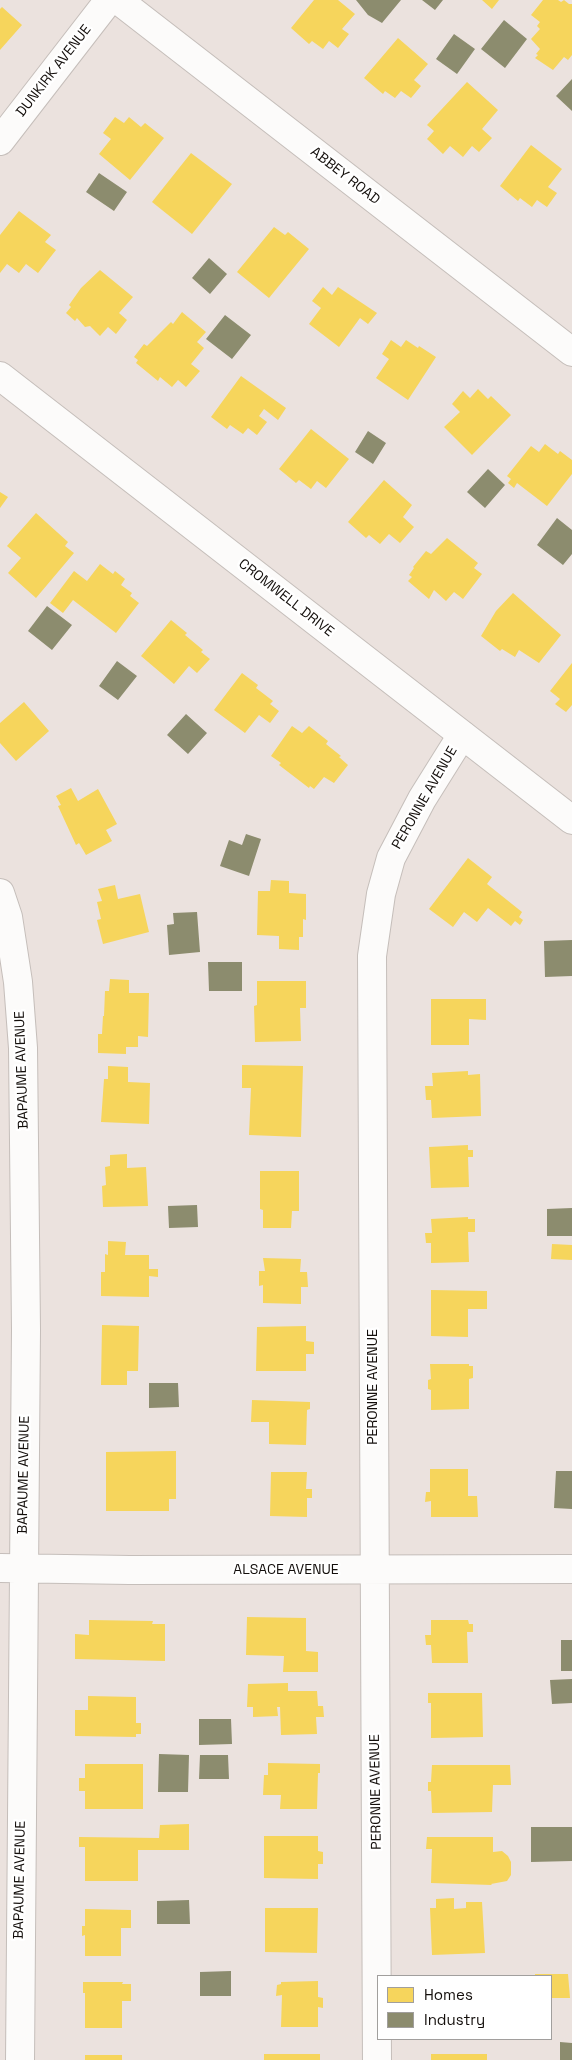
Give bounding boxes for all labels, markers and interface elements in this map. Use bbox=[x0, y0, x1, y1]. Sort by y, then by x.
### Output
street label: DUNKIRK AVENUE bbox=[13, 22, 95, 120]
street label: ABBEY ROAD bbox=[307, 144, 383, 208]
street label: CROMWELL DRIVE bbox=[235, 556, 337, 640]
street label: PERONNE AVENUE bbox=[389, 744, 461, 852]
street label: BAPAUME AVENUE bbox=[12, 1011, 32, 1129]
street label: PERONNE AVENUE bbox=[365, 1329, 381, 1445]
street label: BAPAUME AVENUE bbox=[15, 1416, 33, 1534]
street label: ALSACE AVENUE bbox=[233, 1562, 339, 1578]
street label: PERONNE AVENUE bbox=[367, 1734, 385, 1850]
street label: BAPAUME AVENUE bbox=[11, 1821, 29, 1939]
legend bbox=[377, 1975, 552, 2040]
text: Homes bbox=[424, 1985, 473, 2004]
text: Industry bbox=[424, 2010, 485, 2029]

